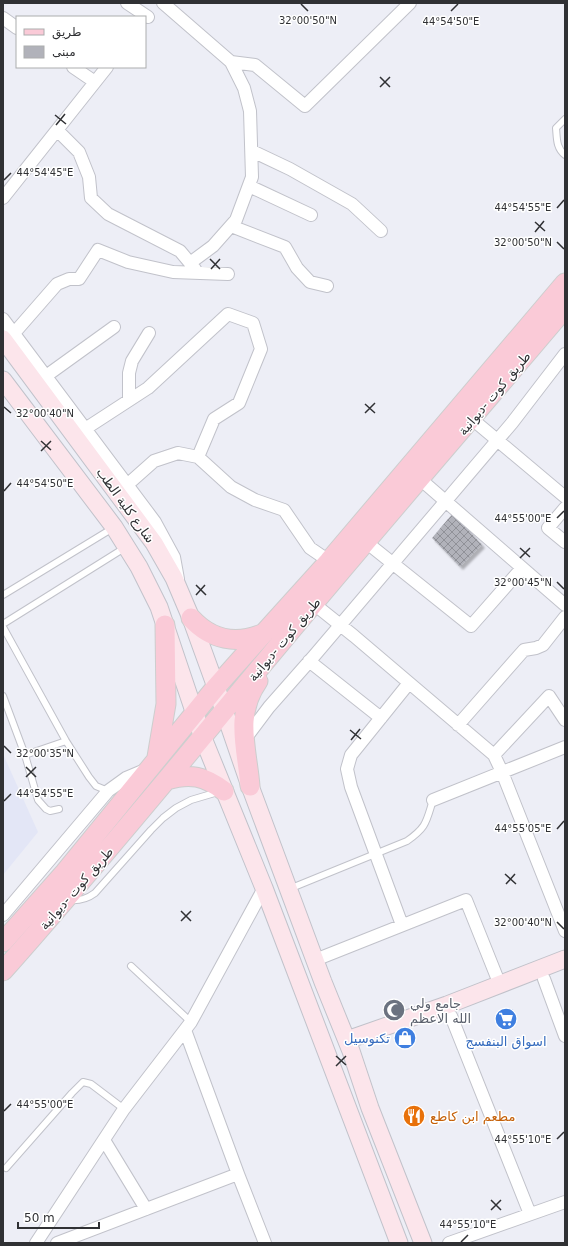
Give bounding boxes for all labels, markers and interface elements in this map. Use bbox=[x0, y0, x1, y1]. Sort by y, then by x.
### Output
text: 32°00'50"N bbox=[279, 15, 337, 26]
legend bbox=[16, 16, 146, 68]
text: 44°54'50"E bbox=[423, 16, 479, 27]
text: طريق bbox=[52, 25, 82, 40]
text: مبنى bbox=[52, 45, 76, 59]
text: 44°54'45"E bbox=[17, 167, 73, 178]
text: 44°54'55"E bbox=[495, 202, 551, 213]
text: 32°00'50"N bbox=[494, 237, 552, 248]
street label: طريق كوت -ديوانية bbox=[455, 349, 534, 439]
text: 32°00'40"N bbox=[16, 408, 74, 419]
street label: شارع كلية الطب bbox=[92, 465, 158, 547]
text: 44°54'50"E bbox=[17, 478, 73, 489]
text: 44°55'00"E bbox=[495, 513, 551, 524]
text: 32°00'45"N bbox=[494, 577, 552, 588]
street label: طريق كوت -ديوانية bbox=[245, 595, 324, 685]
text: 32°00'35"N bbox=[16, 748, 74, 759]
text: 44°54'55"E bbox=[17, 788, 73, 799]
text: 44°55'05"E bbox=[495, 823, 551, 834]
street label: طريق كوت -ديوانية bbox=[36, 844, 117, 933]
text: 32°00'40"N bbox=[494, 917, 552, 928]
place label: جامع ولي الله الاعظم bbox=[410, 996, 471, 1027]
mosque icon: جامع ولي الله الاعظم bbox=[381, 997, 407, 1023]
supermarket icon: اسواق البنفسج bbox=[493, 1006, 519, 1032]
shop icon: تكنوسيل bbox=[392, 1025, 418, 1051]
place label: تكنوسيل bbox=[344, 1031, 390, 1047]
place label: اسواق البنفسج bbox=[465, 1034, 547, 1050]
text: 44°55'00"E bbox=[17, 1099, 73, 1110]
restaurant icon: مطعم ابن كاطع bbox=[401, 1103, 427, 1129]
place label: مطعم ابن كاطع bbox=[430, 1109, 515, 1125]
text: 44°55'10"E bbox=[495, 1134, 551, 1145]
scale bar bbox=[18, 1204, 99, 1230]
text: 50 m bbox=[24, 1211, 55, 1225]
text: 44°55'10"E bbox=[440, 1219, 496, 1230]

